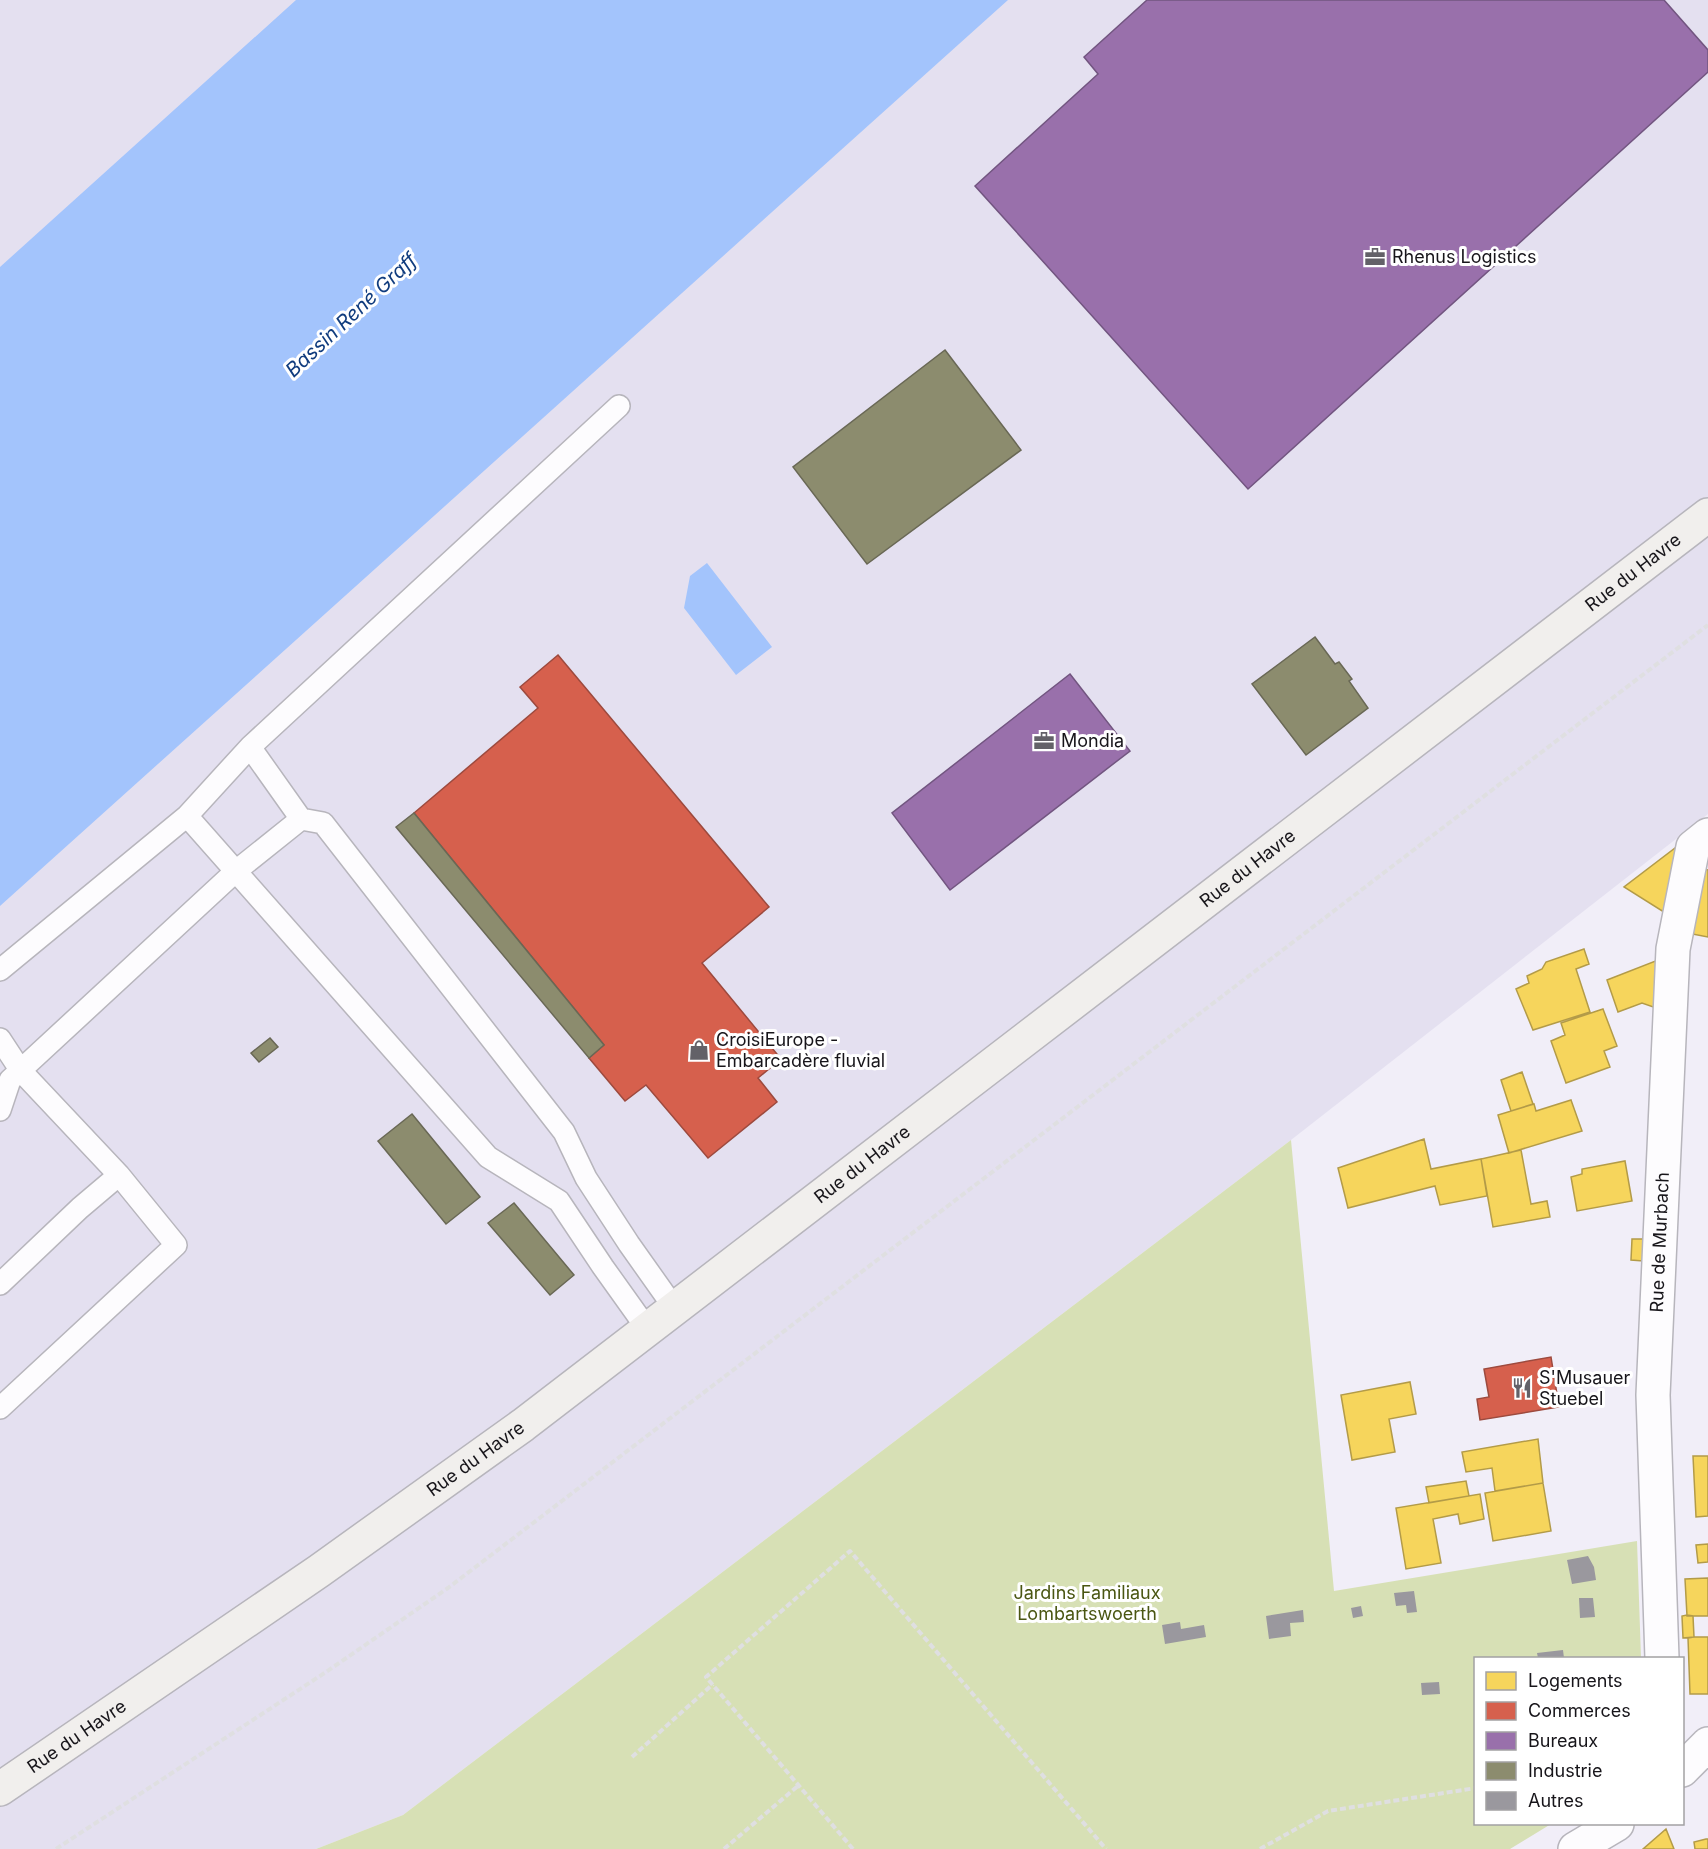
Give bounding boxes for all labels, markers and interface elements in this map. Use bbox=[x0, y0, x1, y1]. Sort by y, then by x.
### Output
office icon: Rhenus Logistics bbox=[1363, 245, 1387, 269]
place label: Rhenus Logistics bbox=[1392, 246, 1536, 267]
water label: Bassin René Graff bbox=[281, 247, 423, 382]
street label: Rue du Havre bbox=[1581, 529, 1685, 615]
office icon: Mondia bbox=[1032, 729, 1056, 753]
place label: Mondia bbox=[1061, 730, 1124, 751]
street label: Rue du Havre bbox=[1195, 825, 1299, 911]
place label: CroisiEurope - Embarcadère fluvial bbox=[716, 1029, 885, 1071]
shop icon: CroisiEurope - Embarcadère fluvial bbox=[687, 1038, 711, 1062]
street label: Rue du Havre bbox=[810, 1121, 914, 1207]
street label: Rue de Murbach bbox=[1646, 1172, 1673, 1313]
place label: S'Musauer Stuebel bbox=[1539, 1367, 1631, 1409]
restaurant icon: S'Musauer Stuebel bbox=[1510, 1376, 1534, 1400]
street label: Rue du Havre bbox=[423, 1417, 528, 1500]
park label: Jardins Familiaux Lombartswoerth bbox=[1013, 1582, 1161, 1624]
legend bbox=[1474, 1657, 1684, 1825]
text: Logements bbox=[1528, 1670, 1623, 1691]
street label: Rue du Havre bbox=[23, 1695, 130, 1777]
text: Commerces bbox=[1528, 1700, 1631, 1721]
text: Bureaux bbox=[1528, 1730, 1598, 1751]
text: Industrie bbox=[1528, 1760, 1602, 1781]
text: Autres bbox=[1528, 1790, 1583, 1811]

